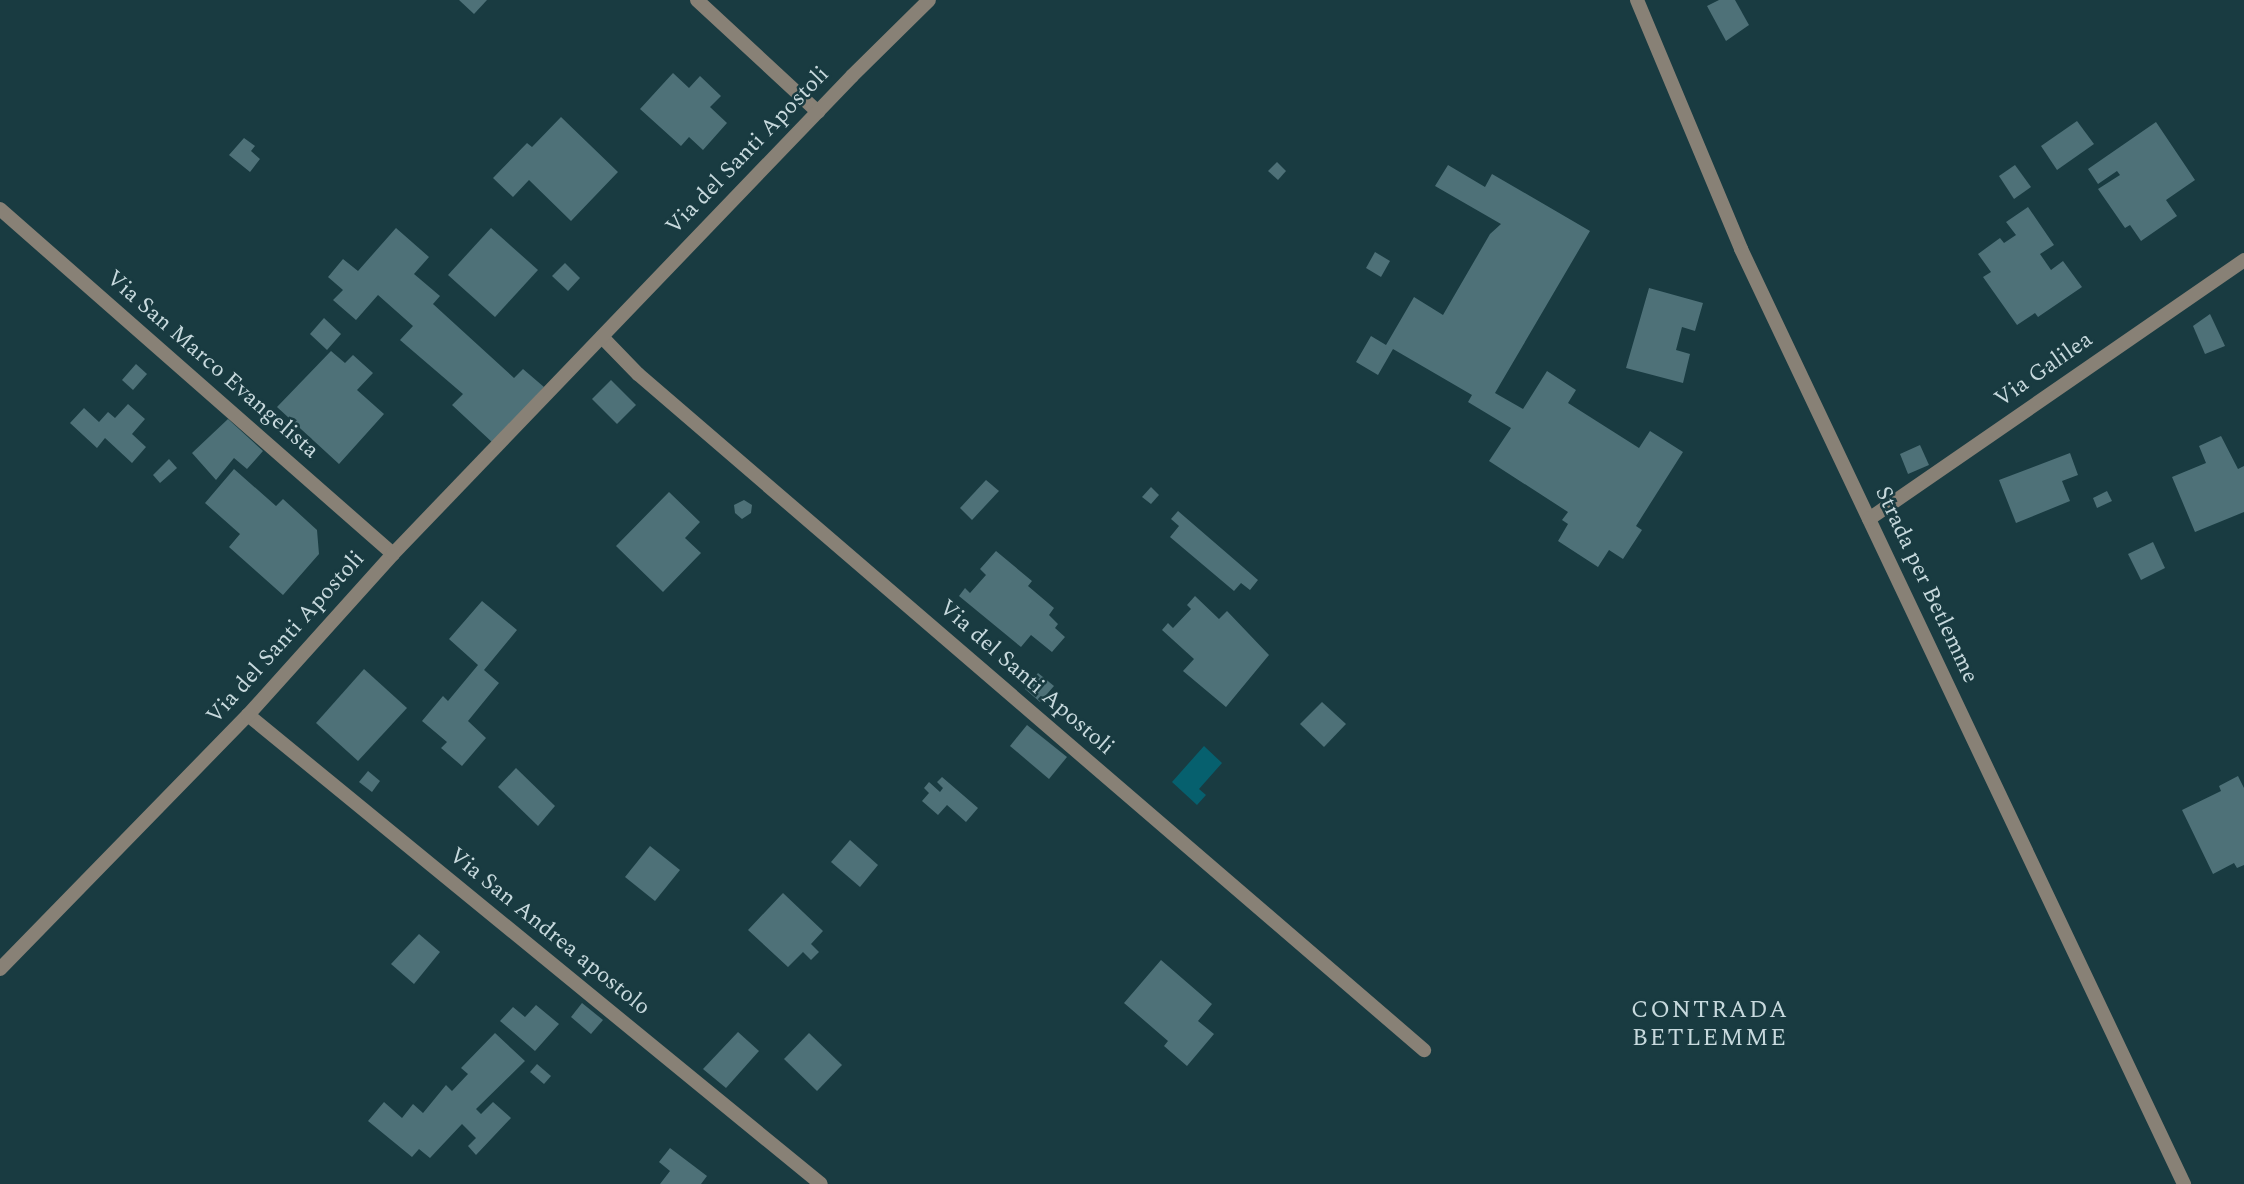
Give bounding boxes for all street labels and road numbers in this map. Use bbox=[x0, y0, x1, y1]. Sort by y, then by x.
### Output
street label: Via del Santi Apostoli bbox=[661, 61, 835, 241]
street label: Via San Marco Evangelista bbox=[100, 265, 324, 465]
street label: Via Galilea bbox=[1990, 326, 2098, 414]
street label: Strada per Betlemme bbox=[1868, 482, 1984, 688]
street label: Via del Santi Apostoli bbox=[201, 546, 371, 730]
street label: Via del Santi Apostoli bbox=[933, 594, 1119, 762]
street label: Via San Andrea apostolo bbox=[443, 842, 655, 1022]

